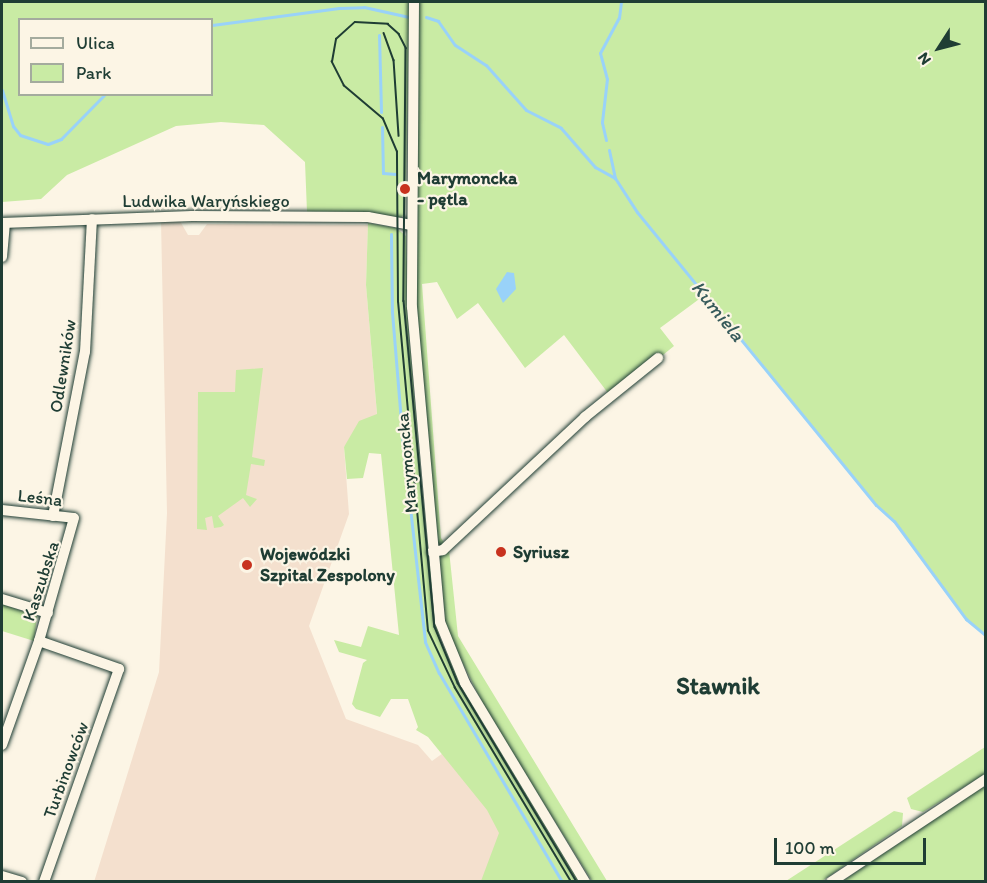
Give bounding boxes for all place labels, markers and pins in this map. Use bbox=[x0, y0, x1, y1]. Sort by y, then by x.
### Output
place label: Marymoncka - pętla bbox=[417, 168, 517, 210]
marker: Marymoncka - pętla bbox=[398, 182, 412, 196]
place label: Syriusz bbox=[513, 541, 569, 563]
place label: Wojewódzki Szpital Zespolony bbox=[260, 544, 394, 586]
marker: Syriusz bbox=[494, 545, 508, 559]
marker: Wojewódzki Szpital Zespolony bbox=[238, 556, 256, 574]

